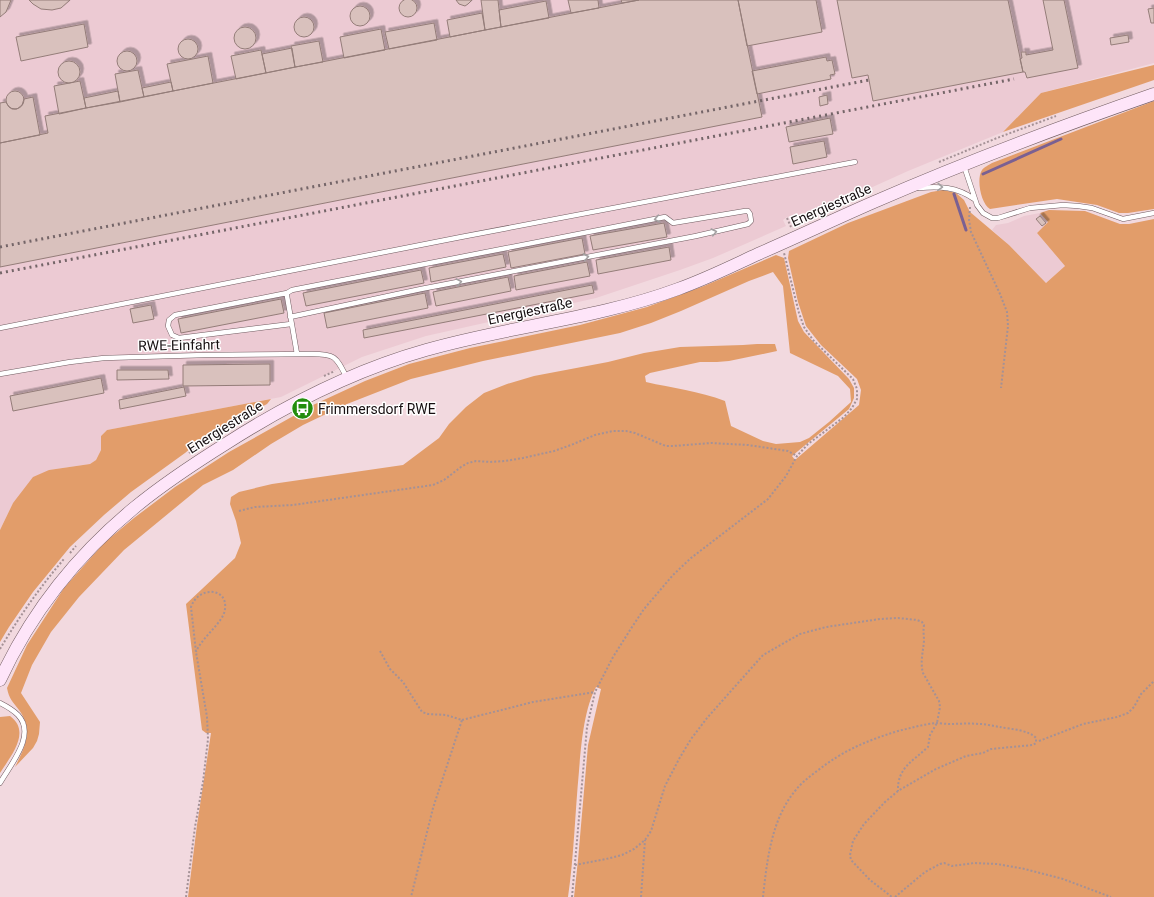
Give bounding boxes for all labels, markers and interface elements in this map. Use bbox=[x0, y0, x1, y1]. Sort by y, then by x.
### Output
street label: Energiestraße bbox=[788, 180, 874, 230]
one-way arrow bbox=[937, 183, 943, 191]
one-way arrow bbox=[654, 214, 660, 223]
one-way arrow bbox=[711, 229, 717, 237]
one-way arrow bbox=[583, 253, 590, 262]
one-way arrow bbox=[456, 278, 462, 287]
street label: Energiestraße bbox=[486, 294, 574, 328]
street label: RWE-Einfahrt bbox=[138, 336, 220, 354]
bus stop icon: Frimmersdorf RWE bbox=[290, 396, 316, 422]
street label: Energiestraße bbox=[184, 397, 266, 457]
place label: Frimmersdorf RWE bbox=[318, 401, 436, 417]

